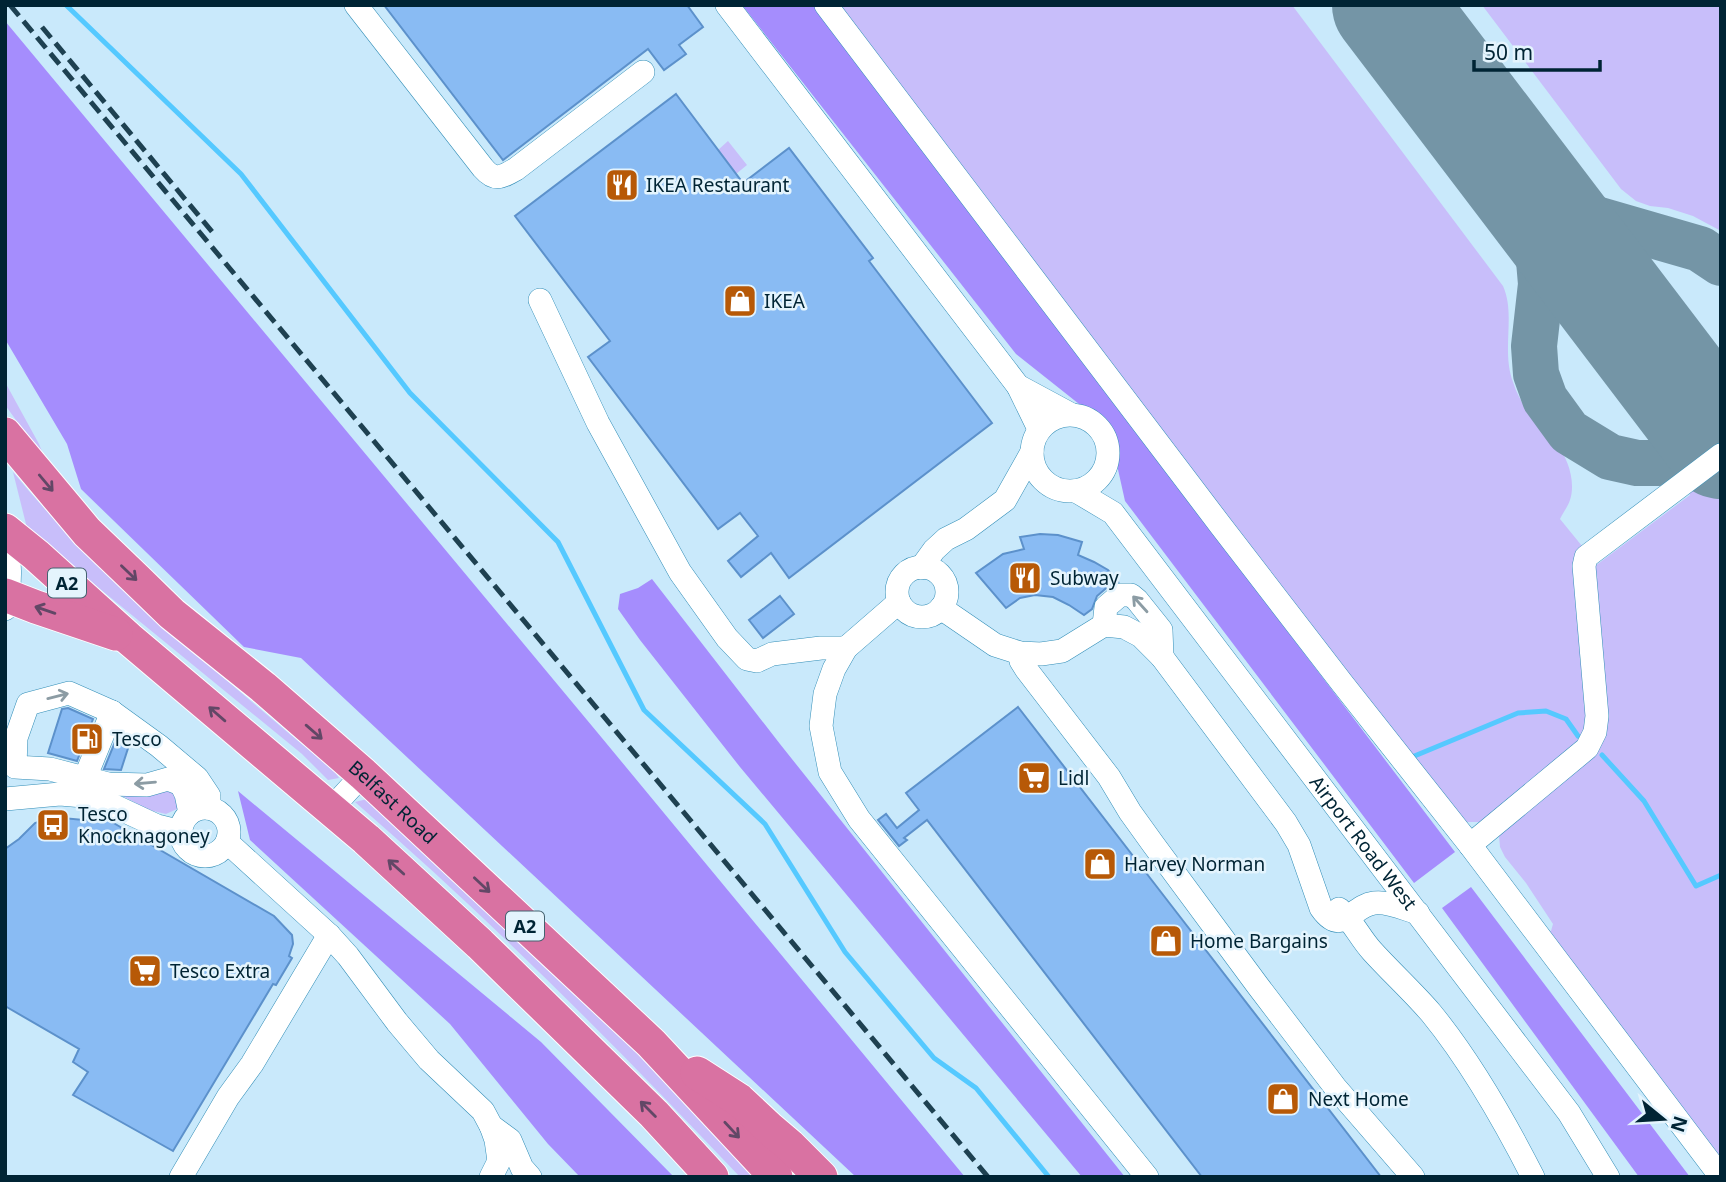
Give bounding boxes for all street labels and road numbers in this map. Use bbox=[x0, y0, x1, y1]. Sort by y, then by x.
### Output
road number: A2 bbox=[48, 568, 86, 598]
street label: Belfast Road bbox=[343, 754, 443, 850]
street label: Airport Road West bbox=[1304, 770, 1423, 915]
road number: A2 bbox=[506, 911, 544, 940]

